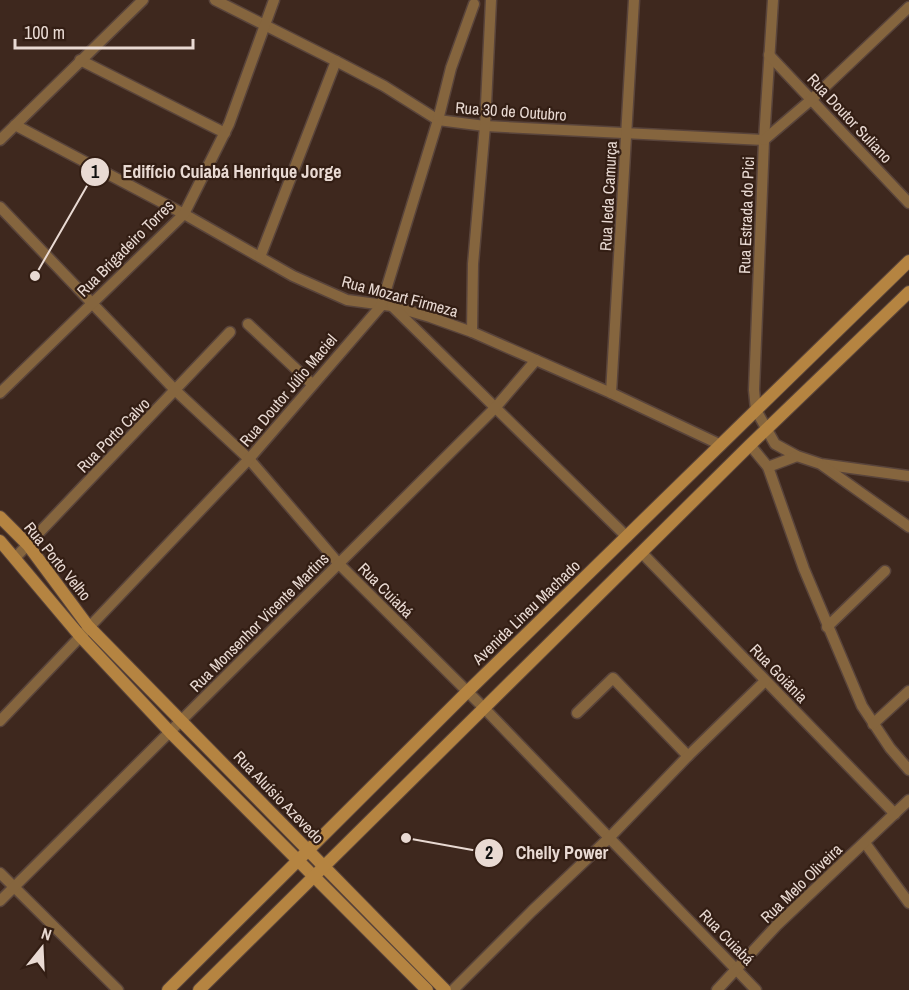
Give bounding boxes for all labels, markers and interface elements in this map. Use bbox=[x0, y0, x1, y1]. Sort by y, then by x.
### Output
scale bar bbox=[15, 12, 194, 50]
text: 100 m bbox=[24, 20, 65, 45]
street label: Rua Doutor Suliano bbox=[803, 68, 897, 168]
street label: Rua 30 de Outubro bbox=[455, 96, 567, 126]
street label: Rua Ieda Camurça bbox=[594, 140, 622, 252]
callout: Edifício Cuiabá Henrique Jorge bbox=[80, 154, 353, 190]
street label: Rua Estrada do Pici bbox=[733, 156, 759, 274]
text: 1 bbox=[91, 159, 100, 184]
text: Edifício Cuiabá Henrique Jorge bbox=[122, 159, 342, 184]
street label: Rua Brigadeiro Torres bbox=[72, 195, 178, 301]
street label: Rua Mozart Firmeza bbox=[339, 270, 461, 322]
street label: Rua Doutor Júlio Maciel bbox=[234, 329, 342, 451]
street label: Rua Porto Calvo bbox=[72, 393, 154, 477]
street label: Rua Porto Velho bbox=[19, 517, 97, 605]
street label: Rua Monsenhor Vicente Martins bbox=[185, 548, 333, 696]
street label: Avenida Lineu Machado bbox=[467, 555, 585, 670]
street label: Rua Cuiabá bbox=[353, 557, 419, 623]
street label: Rua Goiânia bbox=[745, 639, 813, 708]
street label: Rua Aluísio Azevedo bbox=[229, 746, 329, 848]
callout: Chelly Power bbox=[474, 835, 621, 871]
street label: Rua Melo Oliveira bbox=[755, 838, 847, 928]
text: 2 bbox=[485, 840, 493, 865]
text: Chelly Power bbox=[516, 840, 609, 865]
street label: Rua Cuiabá bbox=[695, 904, 760, 970]
north arrow bbox=[12, 918, 72, 978]
text: N bbox=[39, 922, 55, 946]

